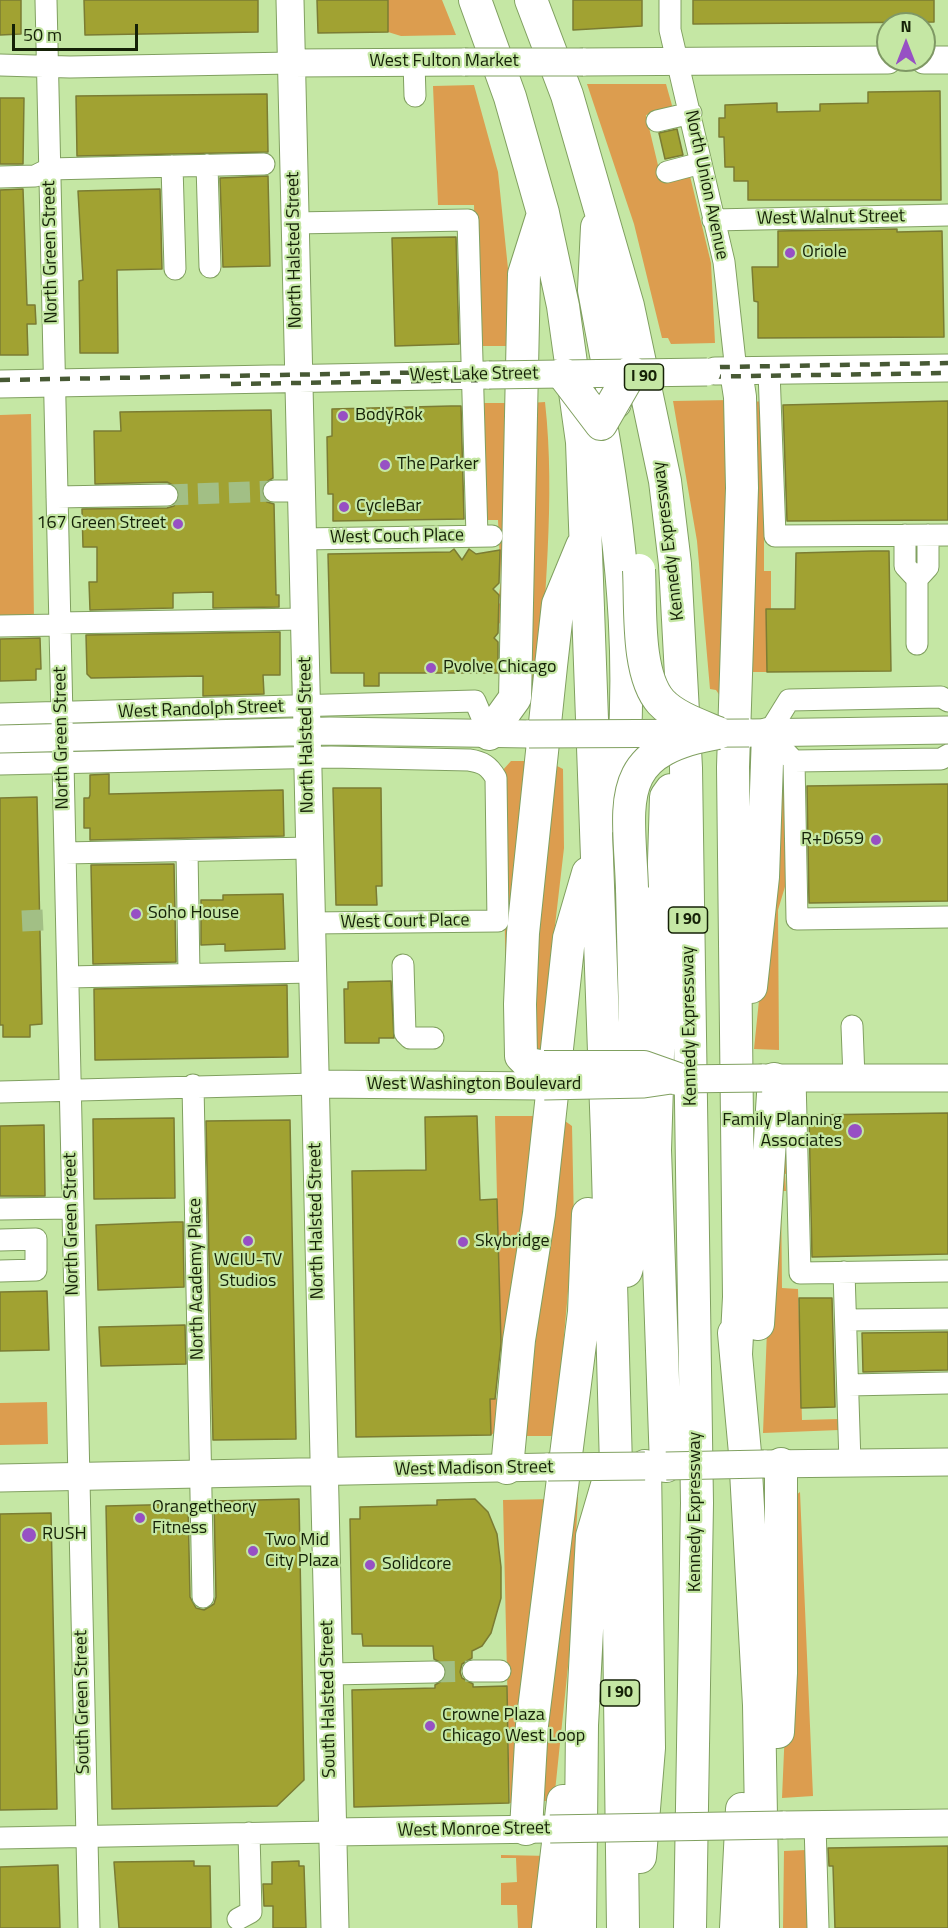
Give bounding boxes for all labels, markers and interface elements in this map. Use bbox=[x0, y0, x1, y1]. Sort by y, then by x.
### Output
scale bar bbox=[15, 12, 141, 50]
north arrow bbox=[876, 12, 936, 72]
text: N bbox=[900, 14, 912, 38]
text: 50 m bbox=[23, 21, 62, 48]
street label: West Fulton Market bbox=[369, 51, 519, 73]
street label: North Union Avenue bbox=[680, 108, 732, 262]
street label: North Halsted Street bbox=[283, 171, 307, 329]
street label: North Green Street bbox=[39, 180, 63, 324]
street label: West Walnut Street bbox=[757, 206, 905, 230]
place label: Oriole bbox=[802, 242, 847, 264]
marker: Oriole bbox=[783, 246, 797, 260]
street label: West Lake Street bbox=[409, 363, 539, 387]
road number: I 90 bbox=[624, 364, 664, 390]
place label: BodyRok bbox=[355, 405, 423, 427]
marker: BodyRok bbox=[336, 409, 350, 423]
place label: The Parker bbox=[397, 454, 479, 476]
marker: The Parker bbox=[378, 458, 392, 472]
street label: Kennedy Expressway bbox=[649, 460, 689, 622]
place label: CycleBar bbox=[356, 496, 421, 518]
marker: CycleBar bbox=[337, 500, 351, 514]
place label: 167 Green Street bbox=[36, 513, 166, 535]
marker: 167 Green Street bbox=[171, 517, 185, 531]
street label: West Couch Place bbox=[330, 525, 464, 549]
street label: North Halsted Street bbox=[295, 656, 319, 814]
place label: Pvolve Chicago bbox=[443, 657, 556, 679]
marker: Pvolve Chicago bbox=[424, 661, 438, 675]
street label: North Green Street bbox=[50, 666, 74, 810]
street label: West Randolph Street bbox=[118, 696, 284, 724]
place label: R+D659 bbox=[801, 829, 864, 851]
marker: R+D659 bbox=[869, 833, 883, 847]
place label: Soho House bbox=[148, 903, 239, 925]
marker: Soho House bbox=[129, 907, 143, 921]
road number: I 90 bbox=[668, 907, 708, 933]
street label: West Court Place bbox=[340, 910, 470, 934]
street label: Kennedy Expressway bbox=[678, 946, 702, 1106]
street label: West Washington Boulevard bbox=[367, 1074, 581, 1096]
place label: Family Planning Associates bbox=[722, 1110, 842, 1152]
marker: Family Planning Associates bbox=[846, 1122, 864, 1140]
street label: North Halsted Street bbox=[305, 1142, 329, 1300]
street label: North Green Street bbox=[60, 1152, 84, 1296]
street label: North Academy Place bbox=[185, 1198, 209, 1360]
place label: Skybridge bbox=[475, 1231, 550, 1253]
marker: WCIU-TV Studios bbox=[241, 1234, 255, 1248]
marker: Skybridge bbox=[456, 1235, 470, 1249]
place label: WCIU-TV Studios bbox=[214, 1250, 282, 1292]
street label: Kennedy Expressway bbox=[685, 1432, 707, 1592]
street label: West Madison Street bbox=[394, 1457, 554, 1481]
place label: Orangetheory Fitness bbox=[152, 1497, 257, 1540]
marker: Orangetheory Fitness bbox=[133, 1511, 147, 1525]
place label: RUSH bbox=[42, 1524, 87, 1546]
marker: RUSH bbox=[20, 1526, 38, 1544]
place label: Two Mid City Plaza bbox=[265, 1530, 339, 1572]
marker: Two Mid City Plaza bbox=[246, 1544, 260, 1558]
place label: Solidcore bbox=[382, 1554, 451, 1576]
marker: Solidcore bbox=[363, 1558, 377, 1572]
street label: South Halsted Street bbox=[317, 1620, 341, 1778]
street label: South Green Street bbox=[71, 1630, 95, 1774]
road number: I 90 bbox=[600, 1680, 640, 1706]
place label: Crowne Plaza Chicago West Loop bbox=[442, 1705, 585, 1748]
marker: Crowne Plaza Chicago West Loop bbox=[423, 1719, 437, 1733]
street label: West Monroe Street bbox=[398, 1818, 550, 1842]

